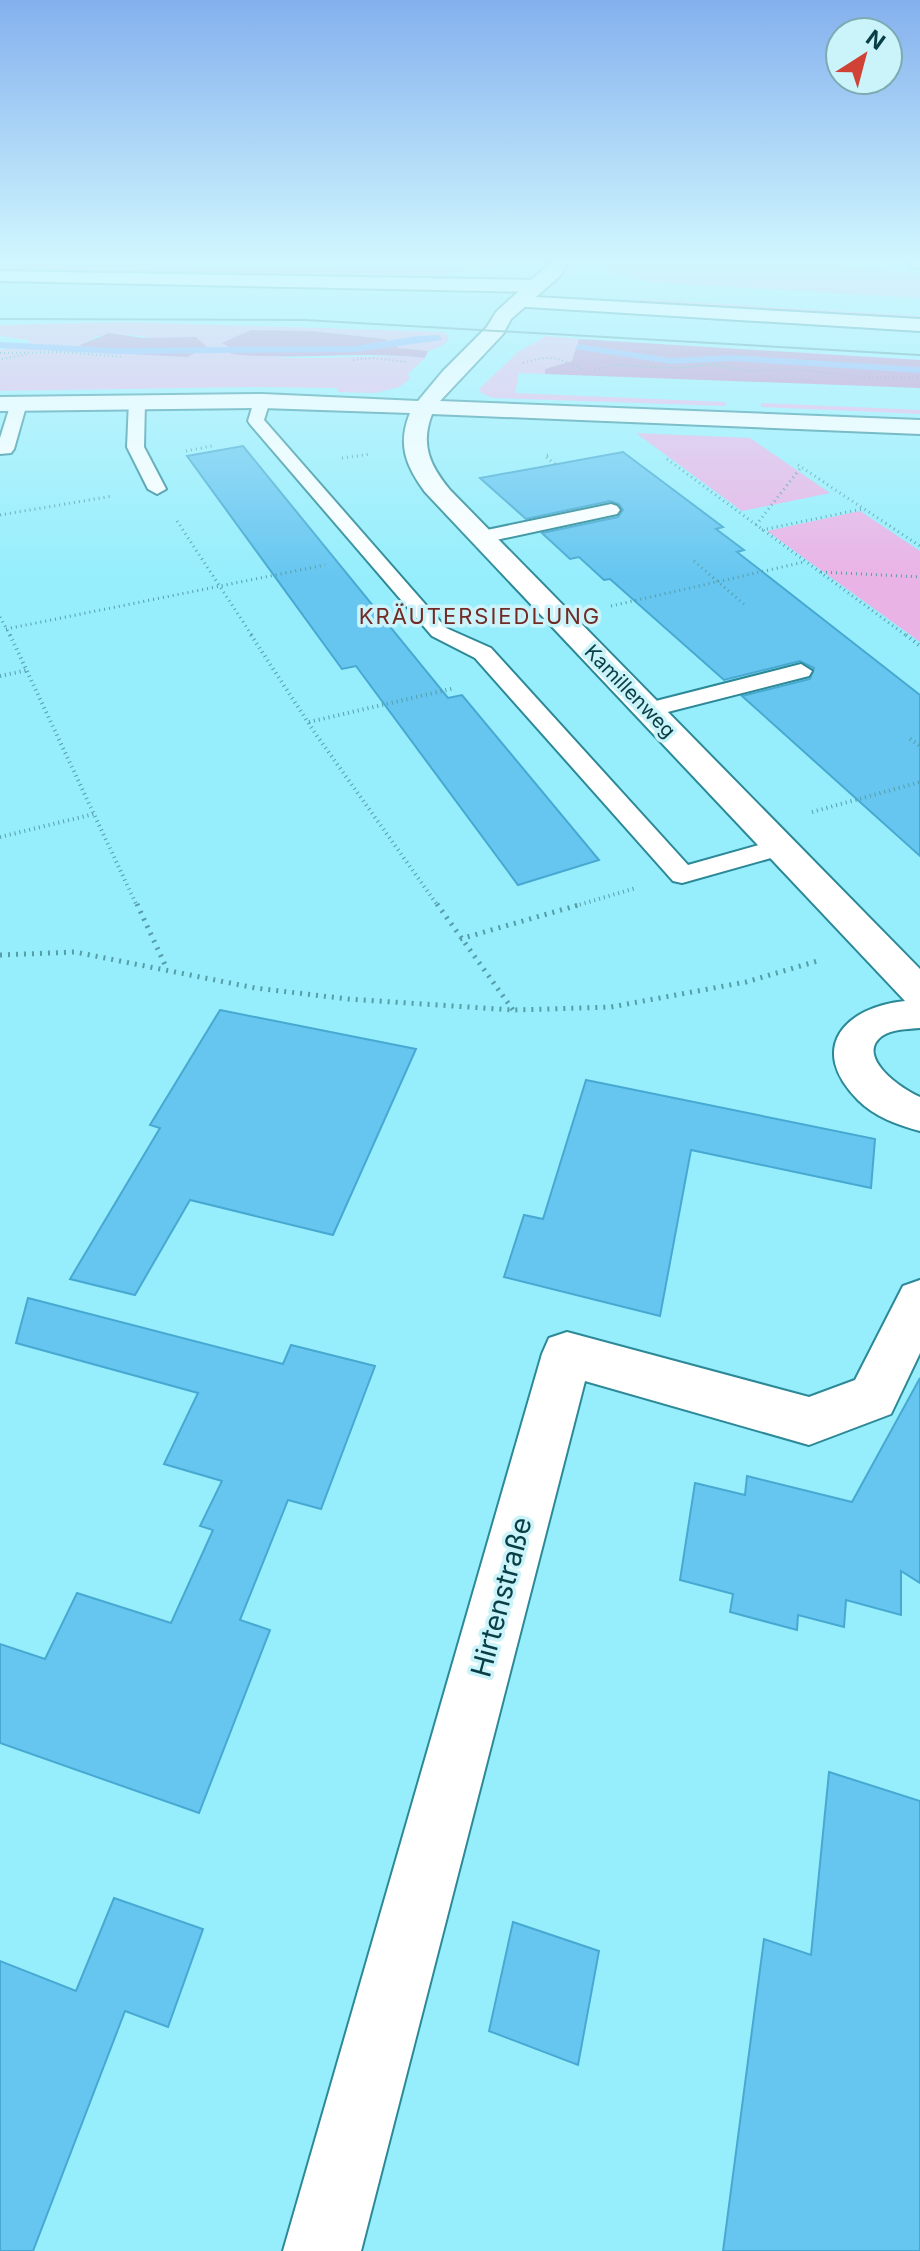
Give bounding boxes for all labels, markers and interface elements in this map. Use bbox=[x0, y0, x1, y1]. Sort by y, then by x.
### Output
north arrow bbox=[824, 16, 904, 96]
text: N bbox=[861, 24, 890, 55]
district label: KRÄUTERSIEDLUNG bbox=[359, 603, 601, 629]
street label: Kamillenweg bbox=[580, 639, 680, 743]
street label: Hirtenstraße bbox=[463, 1513, 539, 1681]

